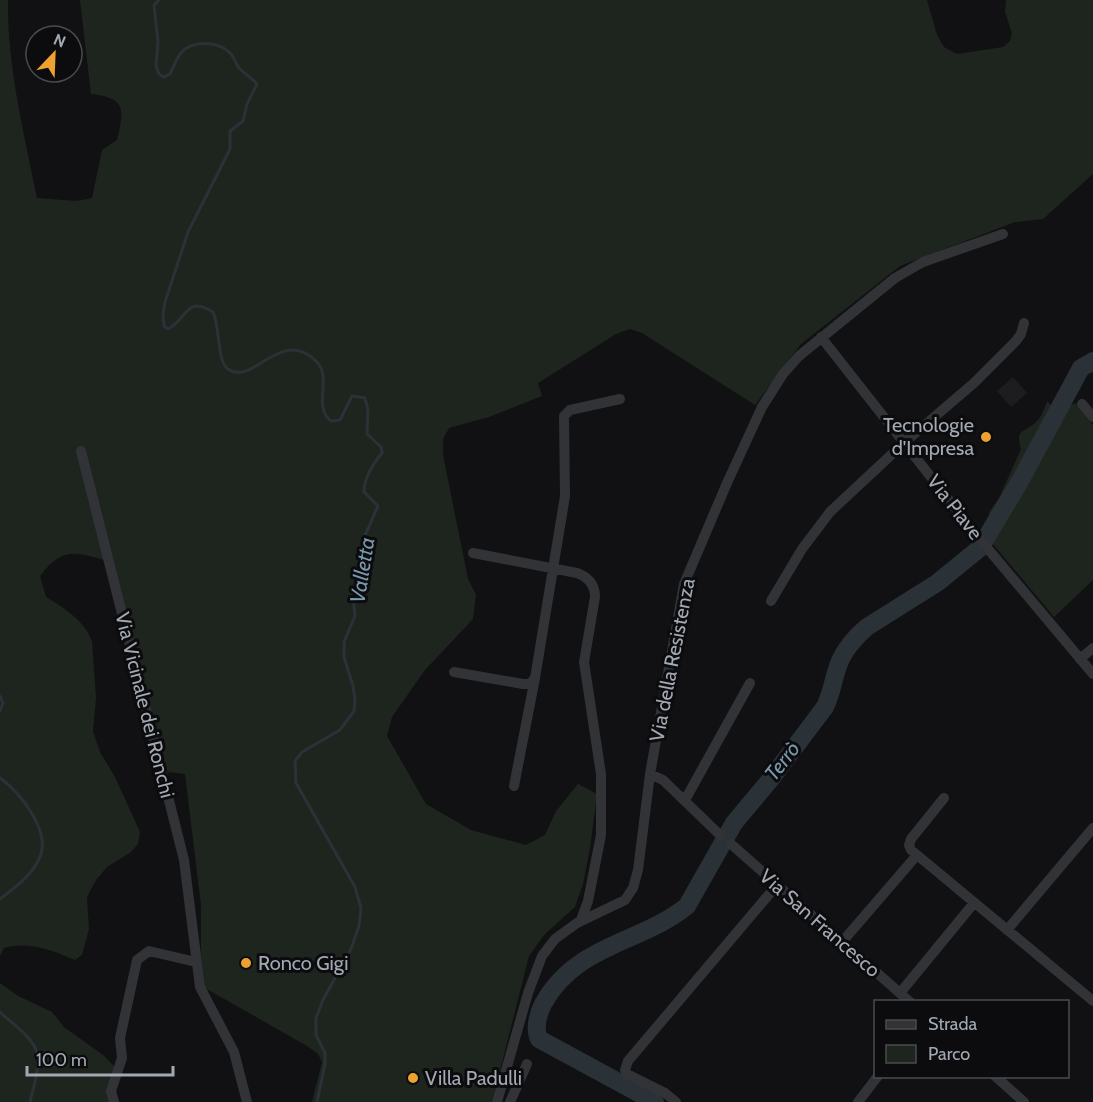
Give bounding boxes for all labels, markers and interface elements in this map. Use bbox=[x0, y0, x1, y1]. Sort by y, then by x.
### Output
north arrow bbox=[24, 24, 84, 84]
text: N bbox=[51, 30, 69, 52]
place label: Tecnologie d'Impresa bbox=[883, 413, 974, 460]
marker: Tecnologie d'Impresa bbox=[979, 430, 993, 444]
street label: Via Piave bbox=[922, 470, 988, 544]
water label: Valletta bbox=[344, 535, 380, 605]
street label: Via della Resistenza bbox=[644, 576, 700, 744]
street label: Via Vicinale dei Ronchi bbox=[110, 610, 180, 800]
water label: Terrò bbox=[759, 737, 805, 785]
street label: Via San Francesco bbox=[755, 864, 885, 982]
place label: Ronco Gigi bbox=[258, 951, 348, 975]
marker: Ronco Gigi bbox=[239, 956, 253, 970]
legend bbox=[874, 1000, 1069, 1078]
text: Strada bbox=[928, 1013, 978, 1035]
scale bar bbox=[27, 1039, 172, 1077]
text: Parco bbox=[928, 1043, 970, 1065]
text: 100 m bbox=[36, 1049, 87, 1071]
place label: Villa Padulli bbox=[425, 1066, 522, 1090]
marker: Villa Padulli bbox=[406, 1071, 420, 1085]

